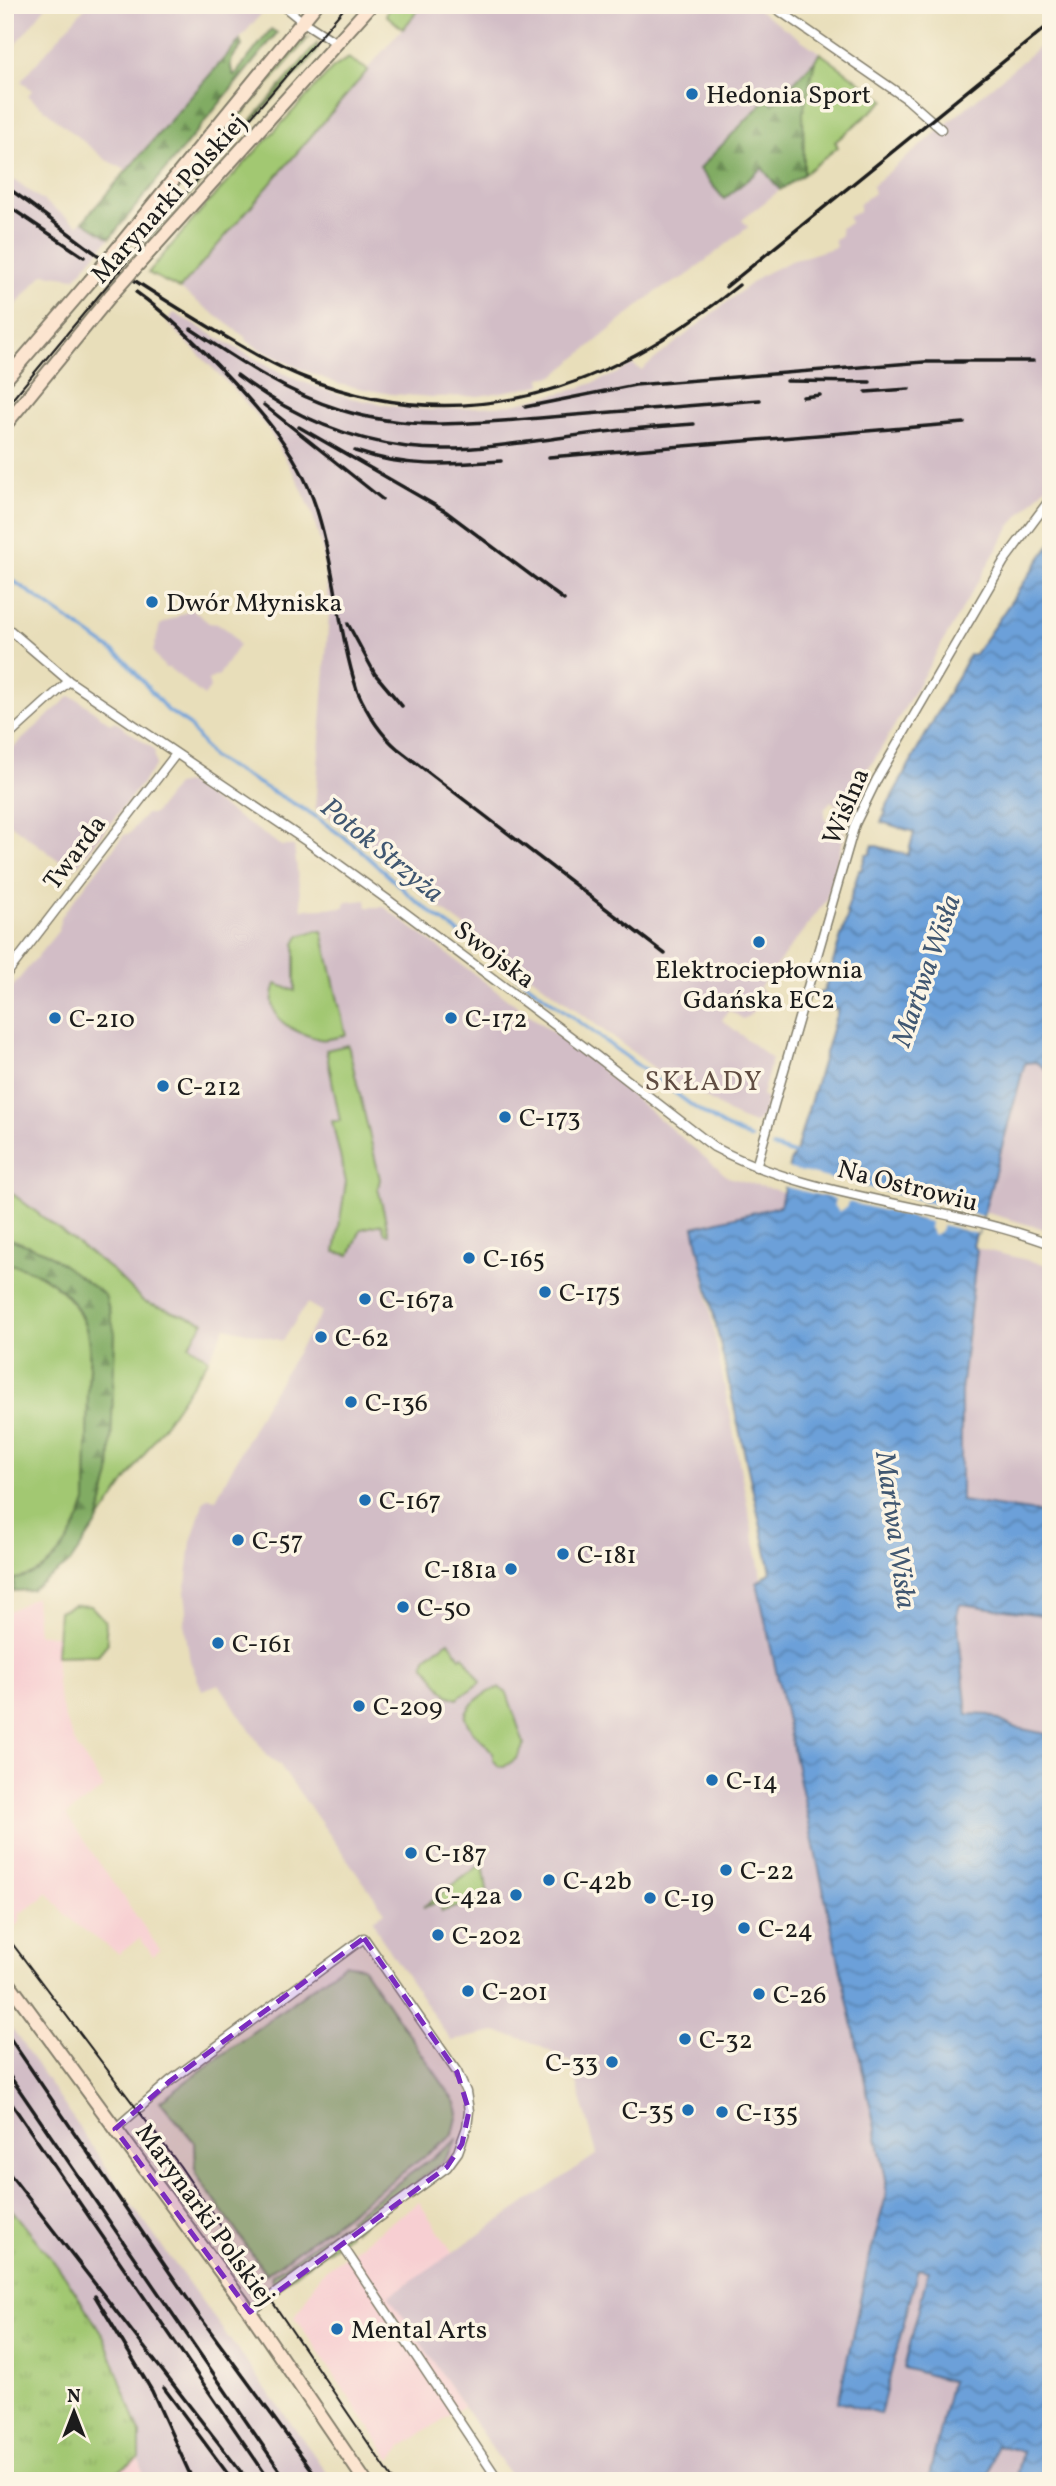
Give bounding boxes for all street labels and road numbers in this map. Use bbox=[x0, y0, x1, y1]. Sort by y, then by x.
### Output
street label: Marynarki Polskiej bbox=[83, 107, 256, 292]
street label: Wiślna bbox=[815, 763, 879, 851]
street label: Twarda bbox=[35, 808, 116, 898]
street label: Swojska bbox=[446, 913, 542, 998]
street label: Na Ostrowiu bbox=[833, 1152, 982, 1222]
street label: Marynarki Polskiej bbox=[126, 2117, 283, 2314]

